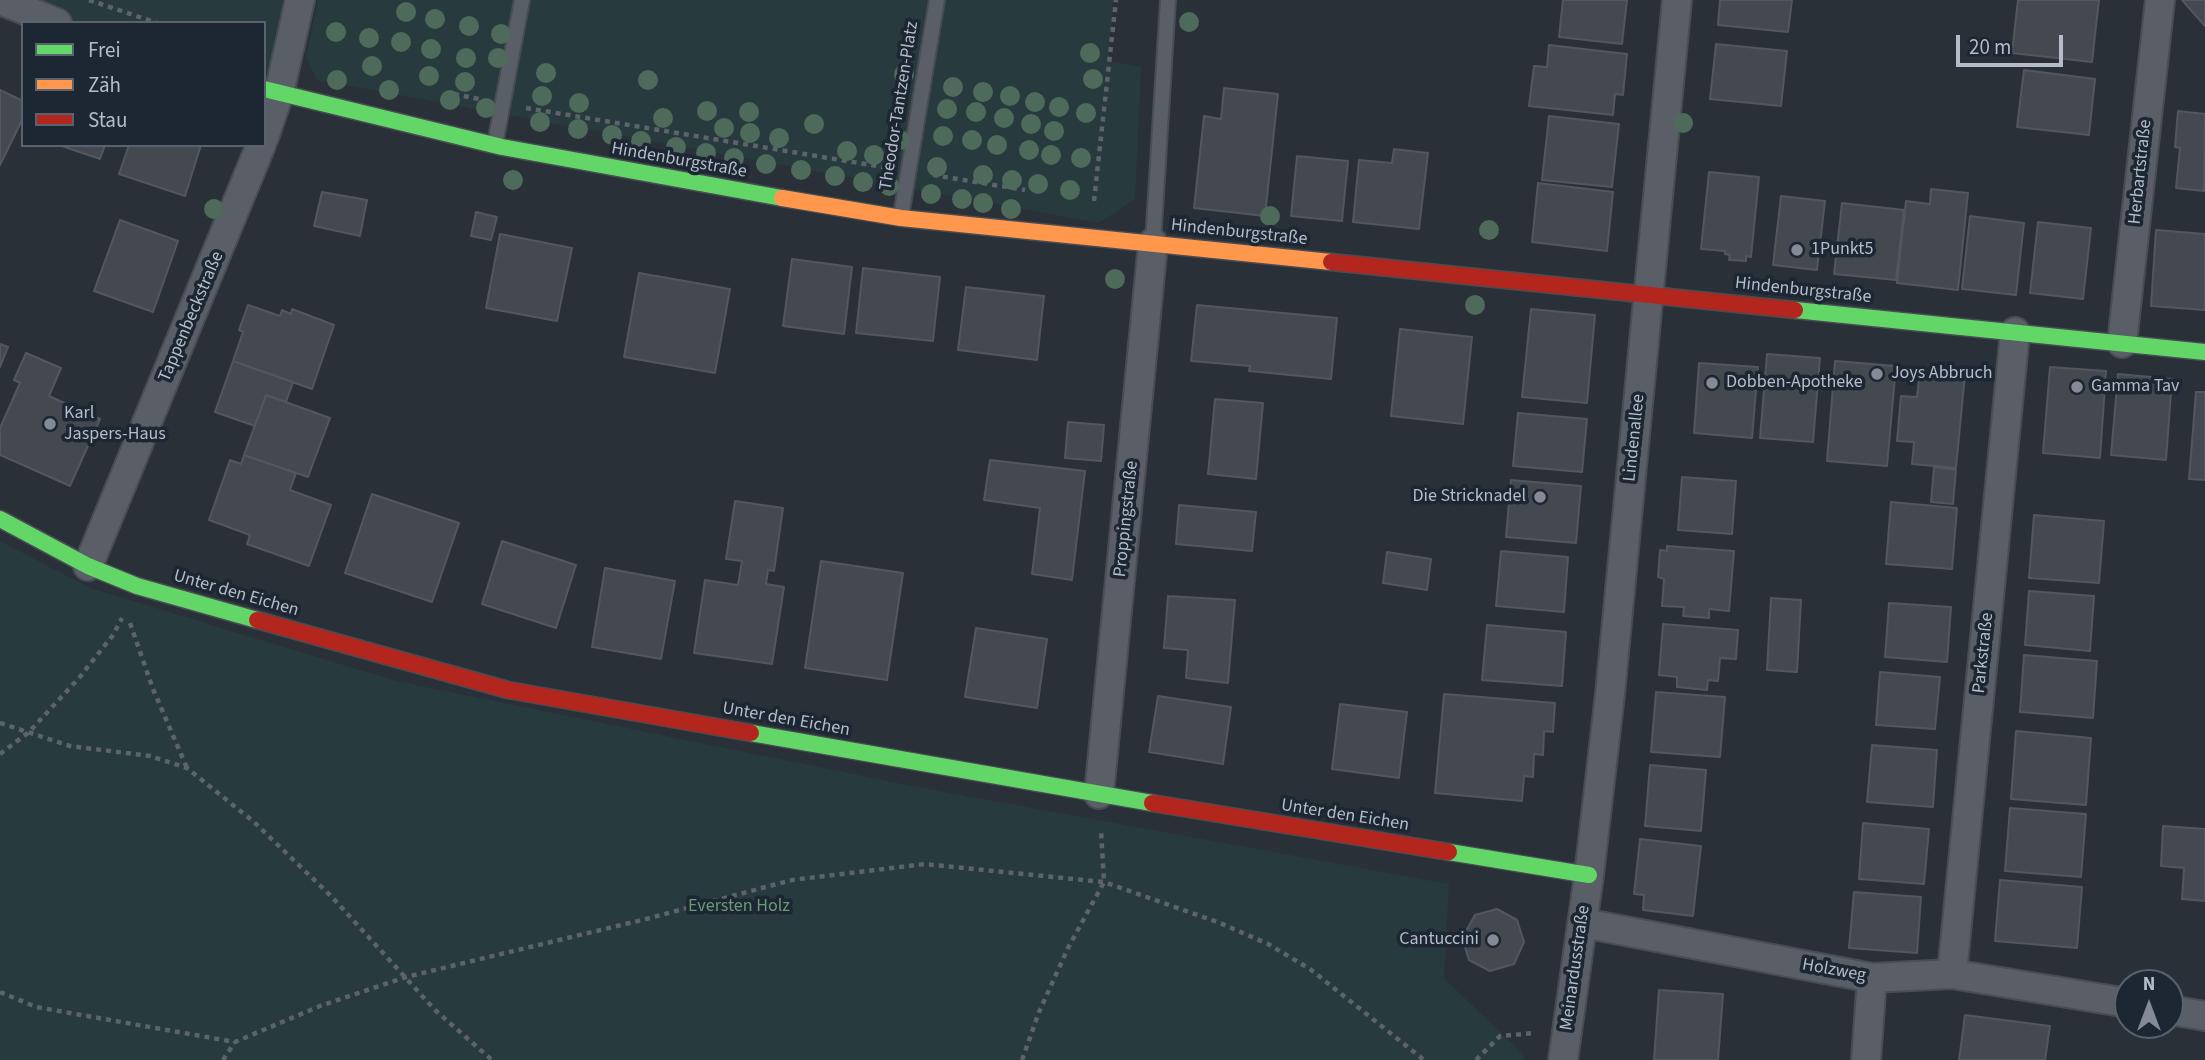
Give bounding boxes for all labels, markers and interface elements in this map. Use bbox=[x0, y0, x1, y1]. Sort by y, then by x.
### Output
street label: Theodor-Tantzen-Platz bbox=[876, 20, 924, 192]
legend bbox=[21, 21, 266, 147]
scale bar bbox=[1960, 21, 2067, 65]
text: 20 m bbox=[1969, 32, 2011, 62]
text: Frei bbox=[88, 35, 121, 65]
text: Zäh bbox=[88, 70, 121, 100]
text: Stau bbox=[88, 105, 127, 135]
street label: Herbartstraße bbox=[2125, 119, 2157, 225]
street label: Hindenburgstraße bbox=[610, 138, 748, 184]
street label: Hindenburgstraße bbox=[1170, 215, 1308, 251]
place label: 1Punkt5 bbox=[1811, 239, 1873, 261]
marker: 1Punkt5 bbox=[1789, 242, 1805, 258]
street label: Tappenbeckstraße bbox=[155, 249, 229, 385]
street label: Hindenburgstraße bbox=[1734, 273, 1872, 309]
place label: Joys Abbruch bbox=[1891, 363, 1993, 385]
marker: Joys Abbruch bbox=[1869, 366, 1885, 382]
place label: Dobben-Apotheke bbox=[1726, 372, 1863, 394]
marker: Dobben-Apotheke bbox=[1704, 375, 1720, 391]
place label: Gamma Tav bbox=[2091, 376, 2180, 398]
marker: Gamma Tav bbox=[2069, 379, 2085, 395]
street label: Lindenallee bbox=[1620, 393, 1650, 483]
place label: Karl Jaspers-Haus bbox=[64, 403, 166, 446]
marker: Karl Jaspers-Haus bbox=[42, 416, 58, 432]
street label: Proppingstraße bbox=[1110, 460, 1144, 578]
place label: Die Stricknadel bbox=[1412, 486, 1526, 508]
marker: Die Stricknadel bbox=[1532, 489, 1548, 505]
street label: Unter den Eichen bbox=[171, 566, 301, 622]
street label: Parkstraße bbox=[1969, 612, 1999, 694]
street label: Unter den Eichen bbox=[721, 698, 851, 742]
street label: Unter den Eichen bbox=[1280, 795, 1410, 837]
park label: Eversten Holz bbox=[688, 896, 790, 918]
street label: Meinardusstraße bbox=[1557, 904, 1595, 1032]
place label: Cantuccini bbox=[1399, 929, 1479, 951]
marker: Cantuccini bbox=[1485, 932, 1501, 948]
street label: Holzweg bbox=[1800, 955, 1868, 987]
north arrow bbox=[2114, 969, 2184, 1039]
text: N bbox=[2143, 971, 2155, 998]

